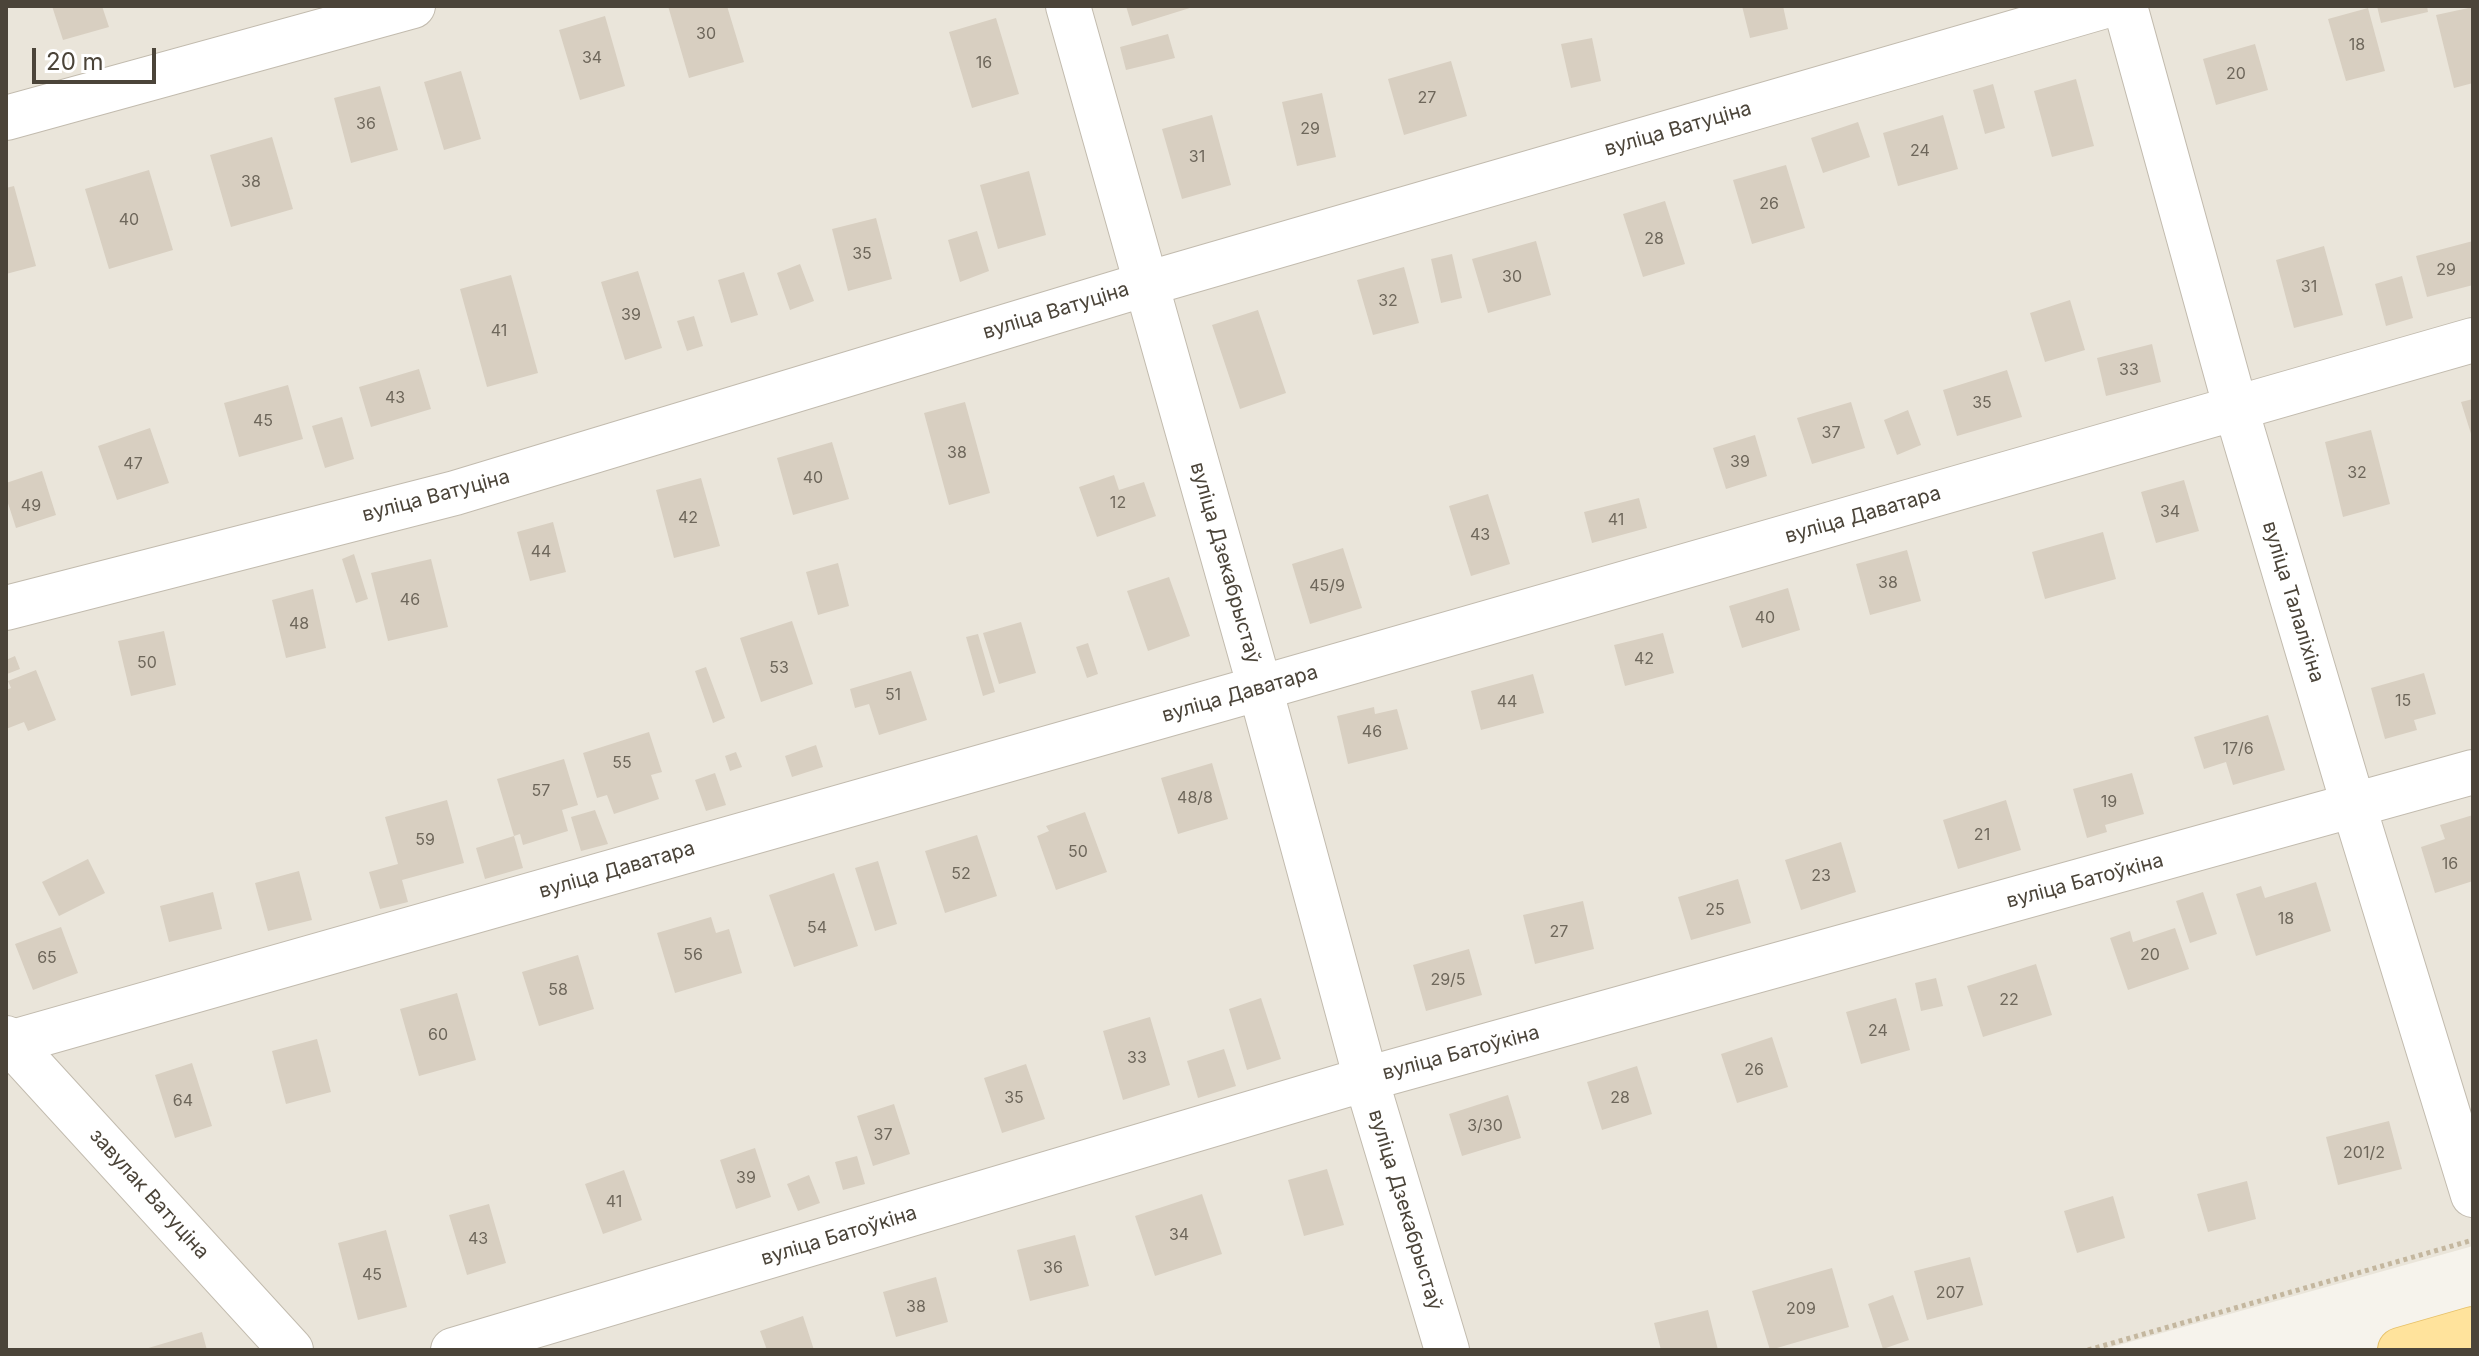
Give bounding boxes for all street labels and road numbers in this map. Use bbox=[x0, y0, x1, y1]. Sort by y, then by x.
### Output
street label: вуліца Ватуціна bbox=[1602, 97, 1754, 161]
street label: вуліца Ватуціна bbox=[980, 277, 1132, 345]
street label: вуліца Дзекабрыстаў bbox=[1185, 459, 1265, 667]
street label: вуліца Ватуціна bbox=[360, 465, 512, 527]
street label: вуліца Даватара bbox=[1782, 481, 1944, 549]
street label: вуліца Талаліхіна bbox=[2257, 518, 2329, 686]
street label: вуліца Даватара bbox=[1159, 660, 1321, 728]
street label: вуліца Даватара bbox=[536, 836, 698, 904]
street label: вуліца Батоўкіна bbox=[2004, 849, 2166, 913]
street label: вуліца Батоўкіна bbox=[1380, 1021, 1542, 1085]
street label: вуліца Дзекабрыстаў bbox=[1363, 1107, 1447, 1313]
street label: завулак Ватуціна bbox=[84, 1124, 214, 1264]
street label: вуліца Батоўкіна bbox=[758, 1201, 920, 1271]

